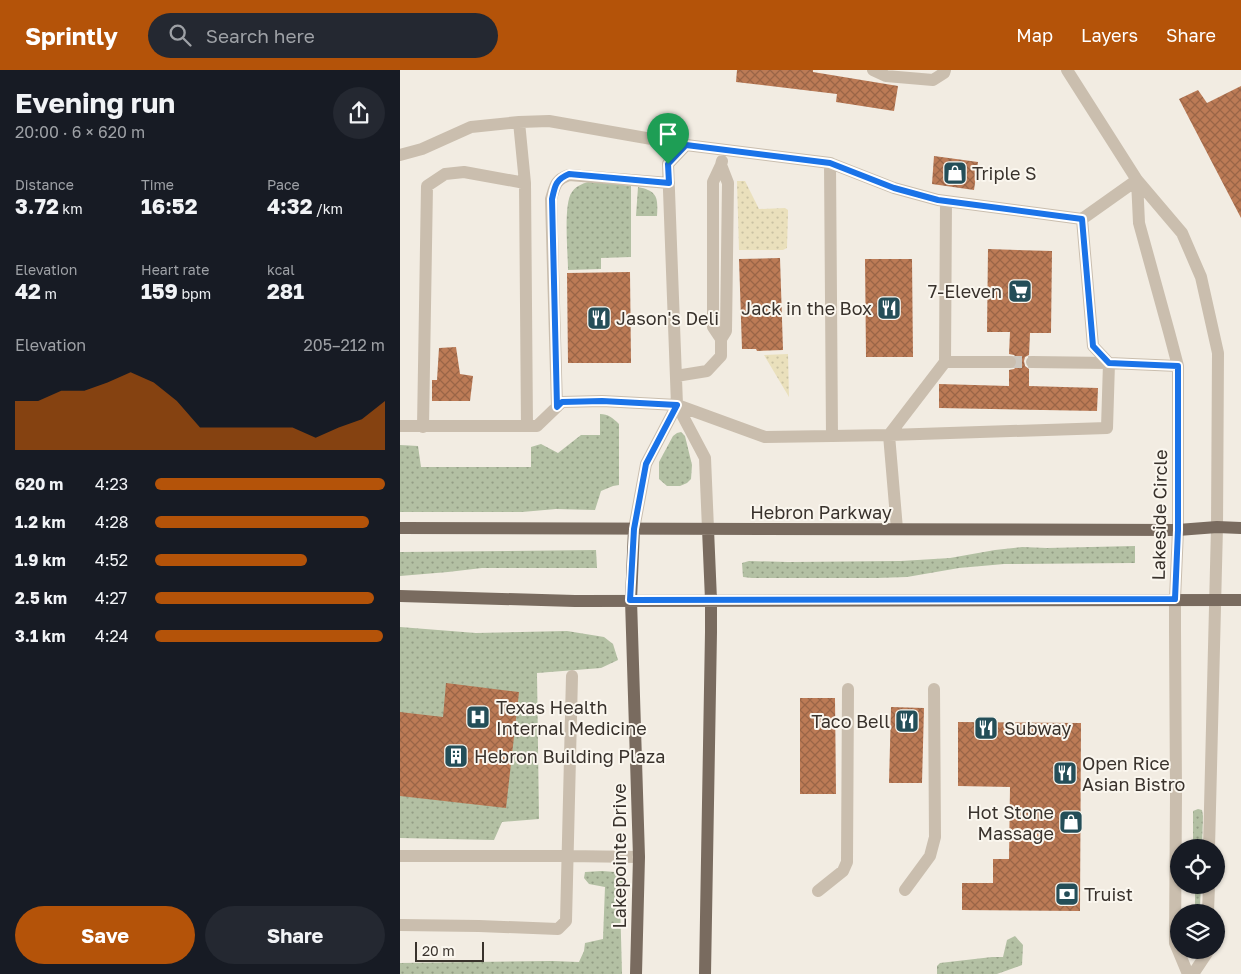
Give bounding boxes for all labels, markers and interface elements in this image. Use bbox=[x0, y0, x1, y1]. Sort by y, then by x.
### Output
search box bbox=[148, 13, 498, 58]
text: Sprintly bbox=[25, 21, 118, 50]
icon: search bbox=[166, 21, 194, 49]
text: Search here bbox=[206, 24, 315, 47]
text: Map bbox=[1016, 24, 1053, 46]
text: Layers bbox=[1081, 24, 1138, 46]
text: Share bbox=[1166, 24, 1216, 46]
text: Evening run bbox=[15, 86, 175, 119]
button: share bbox=[333, 87, 385, 139]
pin bbox=[647, 113, 689, 164]
icon: arrive bbox=[654, 120, 682, 148]
text: 20:00 · 6 × 620 m bbox=[15, 122, 145, 142]
shop icon: Triple S bbox=[942, 160, 968, 186]
place label: Triple S bbox=[972, 162, 1037, 184]
text: Distance bbox=[15, 176, 74, 193]
text: Time bbox=[141, 176, 174, 193]
text: Pace bbox=[267, 176, 300, 193]
text: 3.72 bbox=[15, 193, 59, 219]
text: 16:52 bbox=[141, 193, 198, 219]
text: 4:32 bbox=[267, 193, 312, 219]
text: km bbox=[59, 200, 83, 217]
text: /km bbox=[312, 200, 343, 217]
text: Elevation bbox=[15, 261, 77, 278]
text: Heart rate bbox=[141, 261, 209, 278]
text: kcal bbox=[267, 261, 295, 278]
text: 42 bbox=[15, 278, 41, 304]
text: 159 bbox=[141, 278, 178, 304]
text: 281 bbox=[267, 278, 304, 304]
supermarket icon: 7-Eleven bbox=[1007, 278, 1033, 304]
place label: 7-Eleven bbox=[928, 280, 1002, 302]
text: m bbox=[41, 285, 57, 302]
text: bpm bbox=[178, 285, 211, 302]
restaurant icon: Jack in the Box bbox=[876, 295, 902, 321]
place label: Jack in the Box bbox=[741, 297, 872, 319]
restaurant icon: Jason's Deli bbox=[586, 305, 612, 331]
place label: Jason's Deli bbox=[616, 307, 719, 329]
text: Elevation bbox=[15, 335, 86, 355]
text: 205–212 m bbox=[304, 335, 385, 355]
street label: Lakeside Circle bbox=[1147, 449, 1171, 581]
text: 620 m bbox=[15, 474, 63, 494]
text: 4:23 bbox=[95, 474, 128, 494]
street label: Hebron Parkway bbox=[750, 501, 892, 523]
text: 1.2 km bbox=[15, 512, 65, 532]
text: 4:28 bbox=[95, 512, 129, 532]
text: 1.9 km bbox=[15, 550, 66, 570]
text: 4:52 bbox=[95, 550, 128, 570]
text: 2.5 km bbox=[15, 588, 67, 608]
text: 4:27 bbox=[95, 588, 127, 608]
text: 3.1 km bbox=[15, 626, 65, 646]
text: 4:24 bbox=[95, 626, 129, 646]
place label: Texas Health Internal Medicine bbox=[496, 696, 647, 739]
hospital icon: Texas Health Internal Medicine bbox=[465, 704, 491, 730]
restaurant icon: Taco Bell bbox=[894, 708, 920, 734]
place label: Taco Bell bbox=[811, 710, 890, 732]
restaurant icon: Subway bbox=[973, 715, 999, 741]
place label: Subway bbox=[1004, 717, 1071, 739]
building icon: Hebron Building Plaza bbox=[443, 743, 469, 769]
place label: Hebron Building Plaza bbox=[474, 745, 665, 767]
place label: Open Rice Asian Bistro bbox=[1082, 752, 1185, 795]
restaurant icon: Open Rice Asian Bistro bbox=[1052, 760, 1078, 786]
street label: Lakepointe Drive bbox=[608, 783, 630, 929]
place label: Hot Stone Massage bbox=[967, 801, 1054, 844]
shop icon: Hot Stone Massage bbox=[1058, 809, 1084, 835]
map controls bbox=[1170, 839, 1225, 959]
button: locate bbox=[1170, 839, 1225, 894]
bank icon: Truist bbox=[1054, 881, 1080, 907]
place label: Truist bbox=[1084, 883, 1133, 905]
button: layers bbox=[1170, 904, 1225, 959]
button: Save bbox=[15, 906, 195, 964]
button: Share bbox=[205, 906, 385, 964]
scale bar bbox=[415, 939, 484, 962]
text: 20 m bbox=[422, 942, 455, 959]

